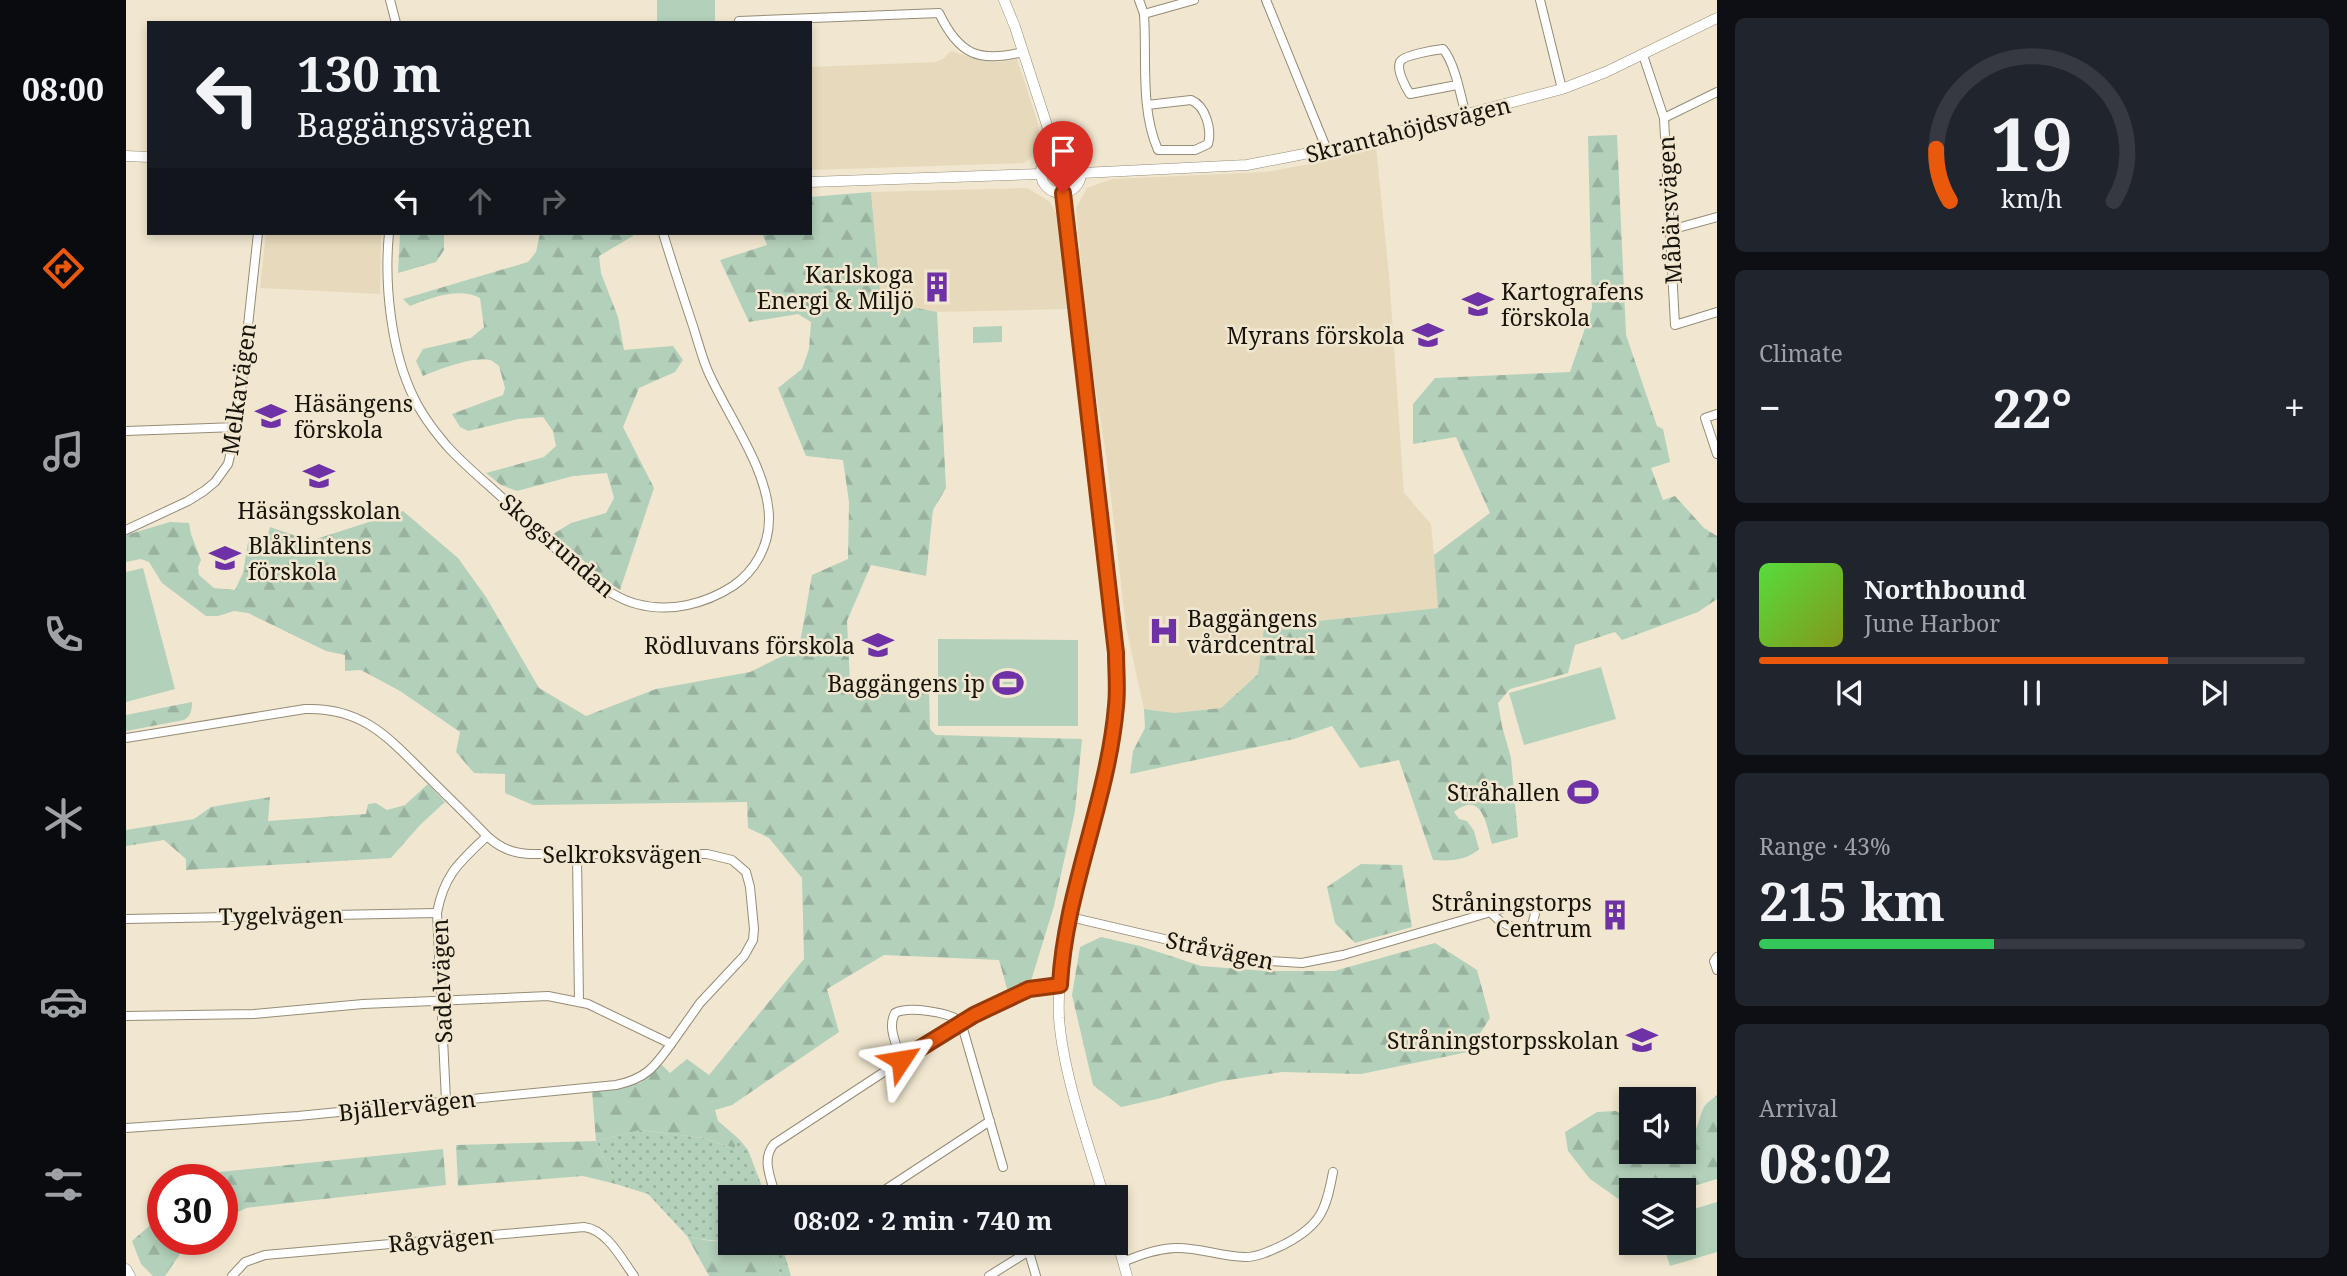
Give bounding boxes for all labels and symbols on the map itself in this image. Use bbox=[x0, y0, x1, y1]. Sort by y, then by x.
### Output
street label: Skrantahöjdsvägen bbox=[1302, 88, 1514, 170]
pin bbox=[1033, 121, 1093, 193]
street label: Måbärsvägen bbox=[1649, 135, 1689, 285]
place label: Karlskoga Energi & Miljö bbox=[757, 258, 914, 316]
building icon: Karlskoga Energi & Miljö bbox=[920, 270, 954, 304]
place label: Kartografens förskola bbox=[1501, 275, 1644, 333]
school or university icon: Kartografens förskola bbox=[1461, 287, 1495, 321]
school or university icon: Myrans förskola bbox=[1411, 318, 1445, 352]
place label: Myrans förskola bbox=[1227, 319, 1405, 351]
street label: Melkavägen bbox=[213, 321, 263, 457]
place label: Häsängens förskola bbox=[294, 387, 413, 445]
school or university icon: Häsängens förskola bbox=[254, 399, 288, 433]
school or university icon: Häsängsskolan bbox=[302, 459, 336, 493]
street label: Skogsrundan bbox=[493, 486, 623, 604]
place label: Häsängsskolan bbox=[237, 494, 401, 526]
place label: Blåklintens förskola bbox=[248, 529, 372, 587]
school or university icon: Blåklintens förskola bbox=[208, 541, 242, 575]
place label: Baggängens vårdcentral bbox=[1187, 602, 1317, 660]
hospital icon: Baggängens vårdcentral bbox=[1147, 614, 1181, 648]
school or university icon: Rödluvans förskola bbox=[861, 628, 895, 662]
place label: Rödluvans förskola bbox=[644, 629, 855, 661]
sports icon: Baggängens ip bbox=[991, 666, 1025, 700]
place label: Baggängens ip bbox=[827, 667, 985, 699]
sports icon: Stråhallen bbox=[1566, 775, 1600, 809]
place label: Stråhallen bbox=[1447, 776, 1560, 808]
street label: Selkroksvägen bbox=[542, 838, 702, 870]
place label: Stråningstorps Centrum bbox=[1432, 886, 1592, 944]
street label: Tygelvägen bbox=[218, 898, 344, 932]
building icon: Stråningstorps Centrum bbox=[1598, 898, 1632, 932]
street label: Sadelvägen bbox=[423, 918, 459, 1044]
street label: Stråvägen bbox=[1163, 923, 1277, 977]
position arrow bbox=[864, 1023, 938, 1097]
school or university icon: Stråningstorpsskolan bbox=[1625, 1023, 1659, 1057]
place label: Stråningstorpsskolan bbox=[1387, 1024, 1619, 1056]
street label: Bjällervägen bbox=[337, 1082, 477, 1128]
speed limit sign: 30 bbox=[147, 1164, 238, 1255]
street label: Rågvägen bbox=[387, 1218, 495, 1260]

